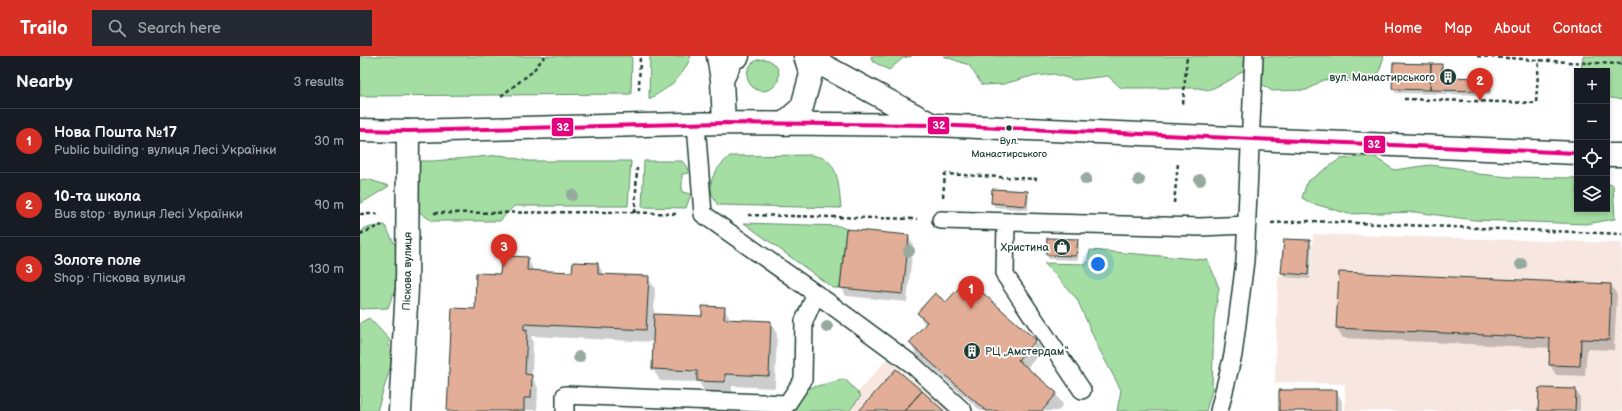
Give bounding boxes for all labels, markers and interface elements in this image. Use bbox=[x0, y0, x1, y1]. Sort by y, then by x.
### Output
search box bbox=[92, 10, 372, 46]
text: Trailo bbox=[20, 17, 68, 40]
icon: search bbox=[106, 17, 128, 39]
text: Search here bbox=[138, 19, 221, 38]
text: Home bbox=[1384, 20, 1422, 37]
text: Map bbox=[1444, 20, 1472, 37]
text: About bbox=[1494, 20, 1531, 37]
text: Contact bbox=[1553, 20, 1602, 37]
building icon: вул. Манастирського bbox=[1438, 67, 1458, 87]
pin: 2 bbox=[1467, 68, 1493, 101]
map controls bbox=[1574, 68, 1610, 212]
button: + bbox=[1574, 68, 1610, 104]
place label: вул. Манастирського bbox=[1330, 71, 1435, 84]
text: Nearby bbox=[16, 72, 73, 92]
text: 3 results bbox=[293, 74, 344, 90]
button: − bbox=[1574, 104, 1610, 140]
line badge: 32 bbox=[927, 116, 950, 135]
line badge: 32 bbox=[551, 117, 574, 137]
text: 32 bbox=[932, 119, 946, 132]
text: 32 bbox=[556, 121, 570, 134]
text: Нова Пошта №17 bbox=[54, 123, 177, 142]
marker: Вул. Манастирського bbox=[1004, 123, 1014, 133]
text: 1 bbox=[26, 133, 32, 149]
text: 30 m bbox=[314, 133, 344, 149]
place label: Вул. Манастирського bbox=[971, 135, 1047, 160]
line badge: 32 bbox=[1363, 135, 1386, 154]
text: 32 bbox=[1367, 138, 1381, 151]
button: locate bbox=[1574, 140, 1610, 176]
text: Public building · вулиця Лесі Українки bbox=[54, 142, 277, 158]
button: layers bbox=[1574, 176, 1610, 212]
text: 10-та школа bbox=[54, 187, 141, 206]
text: 2 bbox=[25, 197, 33, 213]
text: 90 m bbox=[315, 197, 344, 213]
text: Bus stop · вулиця Лесі Українки bbox=[54, 206, 243, 222]
street label: Піскова вулиця bbox=[400, 232, 414, 311]
pin: 3 bbox=[491, 234, 517, 267]
shop icon: Христина bbox=[1052, 237, 1072, 257]
place label: Христина bbox=[1001, 241, 1049, 254]
text: Золоте поле bbox=[54, 251, 141, 270]
your location bbox=[1088, 254, 1108, 274]
text: 3 bbox=[25, 261, 33, 277]
text: 130 m bbox=[309, 261, 344, 277]
text: Shop · Піскова вулиця bbox=[54, 270, 186, 286]
pin: 1 bbox=[958, 276, 984, 309]
building icon: РЦ „Амстердам“ bbox=[962, 341, 982, 361]
place label: РЦ „Амстердам“ bbox=[985, 345, 1069, 358]

